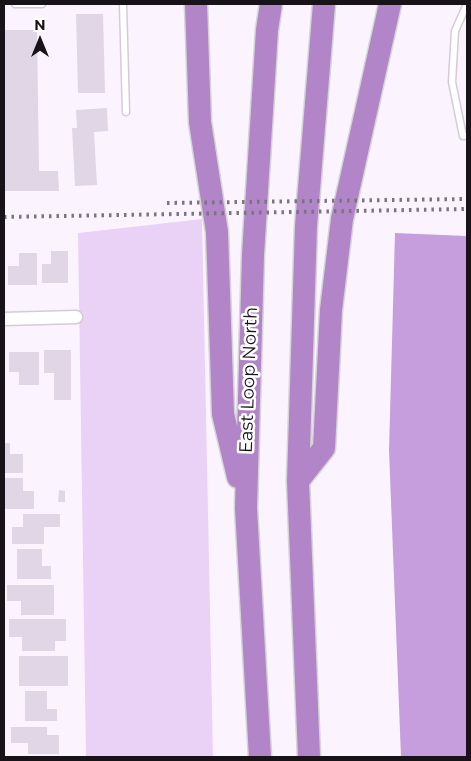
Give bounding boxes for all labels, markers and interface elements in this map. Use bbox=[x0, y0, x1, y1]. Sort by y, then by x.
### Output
north arrow bbox=[15, 15, 65, 65]
text: N bbox=[34, 16, 46, 34]
street label: East Loop North bbox=[236, 307, 262, 453]

